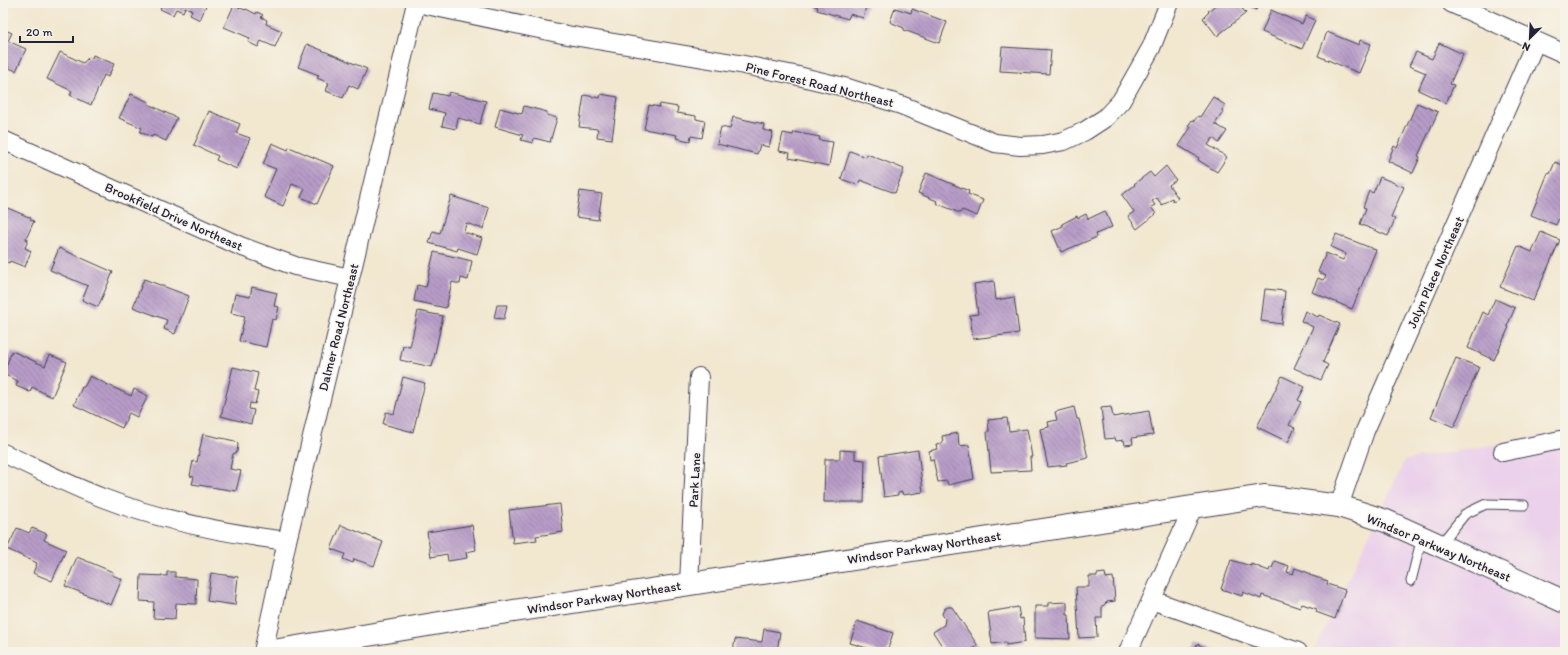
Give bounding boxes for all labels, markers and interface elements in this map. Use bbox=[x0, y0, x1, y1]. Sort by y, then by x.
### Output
scale bar bbox=[20, 18, 73, 44]
north arrow bbox=[1510, 18, 1550, 58]
text: 20 m bbox=[26, 25, 53, 39]
text: N bbox=[1520, 39, 1532, 54]
street label: Pine Forest Road Northeast bbox=[744, 59, 896, 110]
street label: Brookfield Drive Northeast bbox=[103, 179, 245, 254]
street label: Jolyn Place Northeast bbox=[1404, 214, 1467, 331]
street label: Dalmer Road Northeast bbox=[315, 262, 362, 392]
street label: Park Lane bbox=[686, 452, 703, 508]
street label: Windsor Parkway Northeast bbox=[1364, 510, 1513, 585]
street label: Windsor Parkway Northeast bbox=[846, 528, 1002, 567]
street label: Windsor Parkway Northeast bbox=[526, 578, 682, 617]

